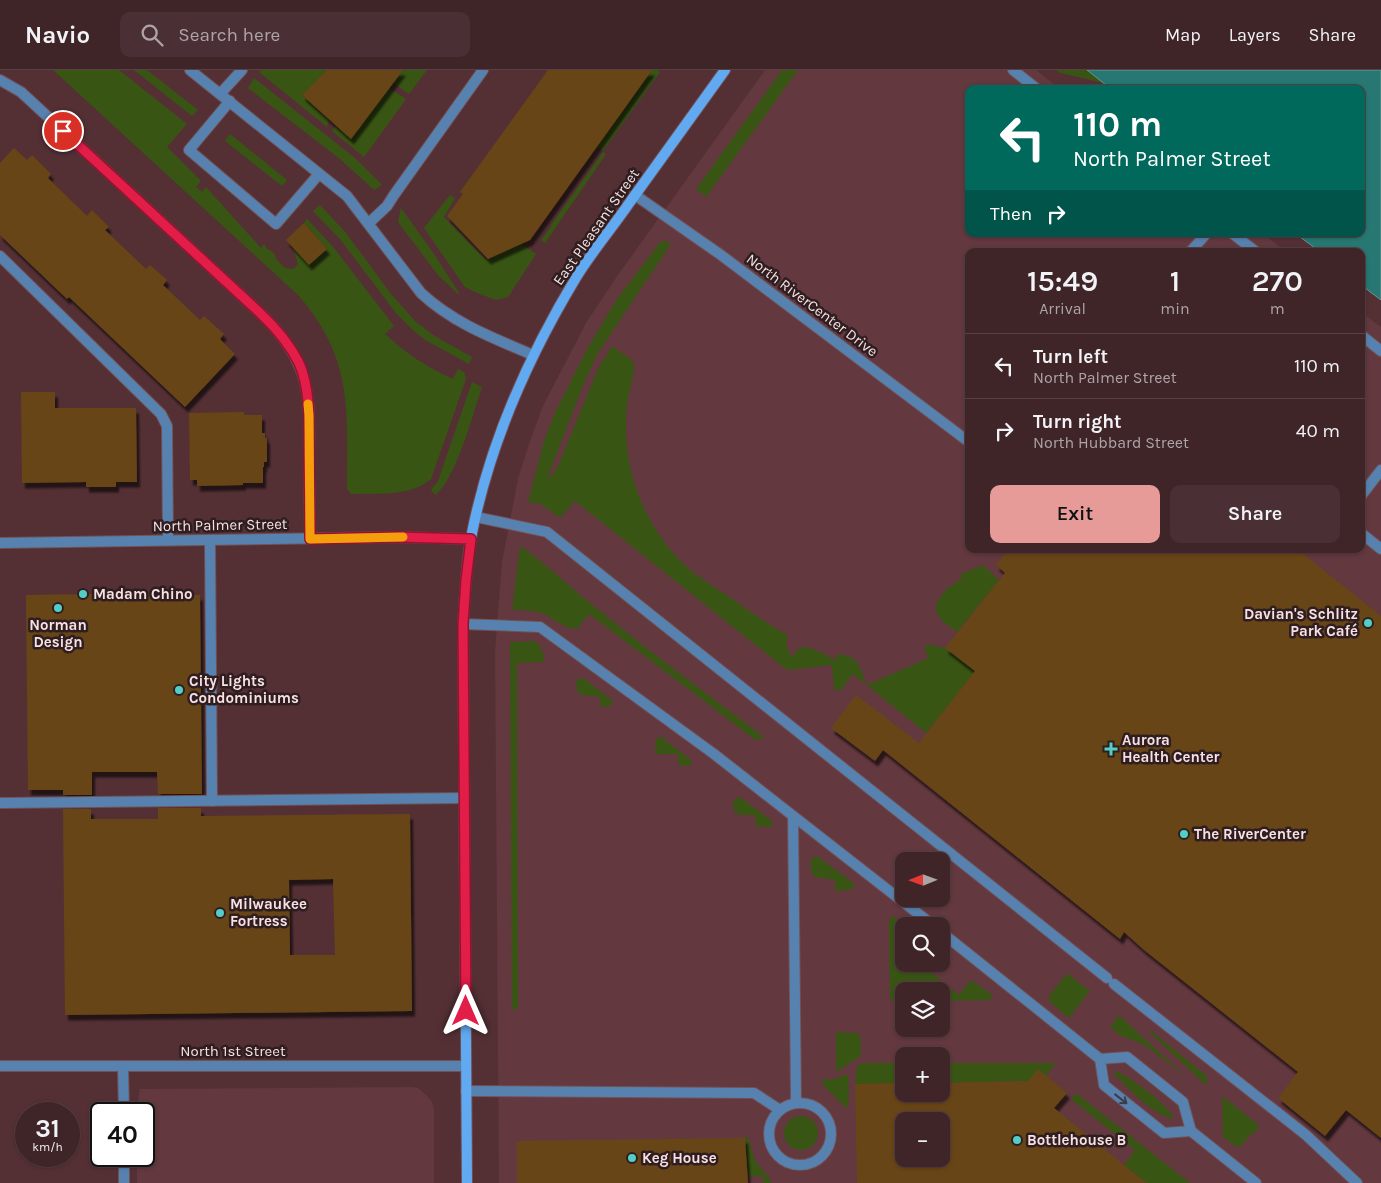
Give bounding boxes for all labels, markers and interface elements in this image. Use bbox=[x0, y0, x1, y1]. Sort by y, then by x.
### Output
search box bbox=[120, 12, 470, 57]
text: Navio bbox=[25, 21, 90, 49]
icon: search bbox=[138, 21, 166, 49]
text: Search here bbox=[178, 24, 280, 46]
text: Map bbox=[1165, 24, 1201, 46]
text: Layers bbox=[1229, 24, 1281, 46]
text: Share bbox=[1309, 24, 1356, 46]
text: 110 m bbox=[1073, 104, 1162, 145]
icon: left bbox=[990, 105, 1055, 170]
pin bbox=[42, 110, 84, 152]
icon: arrive bbox=[49, 117, 77, 145]
text: North Palmer Street bbox=[1073, 146, 1271, 172]
street label: East Pleasant Street bbox=[549, 165, 643, 289]
icon: right bbox=[1042, 200, 1070, 228]
text: Then bbox=[990, 203, 1032, 225]
street label: North RiverCenter Drive bbox=[743, 250, 881, 360]
text: 15:49 bbox=[1027, 263, 1098, 299]
text: 1 bbox=[1170, 263, 1180, 299]
text: 270 bbox=[1252, 263, 1303, 299]
text: Arrival bbox=[1039, 299, 1086, 318]
text: min bbox=[1160, 299, 1190, 318]
text: m bbox=[1270, 299, 1285, 318]
text: Turn left bbox=[1033, 346, 1108, 368]
icon: left bbox=[990, 352, 1018, 380]
text: 110 m bbox=[1294, 355, 1340, 377]
text: North Palmer Street bbox=[1033, 368, 1177, 387]
text: Turn right bbox=[1033, 411, 1122, 433]
icon: right bbox=[990, 417, 1018, 445]
text: 40 m bbox=[1296, 420, 1340, 442]
text: North Hubbard Street bbox=[1033, 433, 1189, 452]
button: Exit bbox=[990, 485, 1160, 543]
button: Share bbox=[1170, 485, 1340, 543]
street label: North Palmer Street bbox=[152, 515, 288, 535]
place label: Madam Chino bbox=[93, 585, 193, 603]
marker: Madam Chino bbox=[77, 588, 89, 600]
marker: Norman Design bbox=[52, 602, 64, 614]
place label: Davian's Schlitz Park Café bbox=[1244, 605, 1358, 640]
place label: Norman Design bbox=[29, 616, 87, 651]
marker: Davian's Schlitz Park Café bbox=[1362, 617, 1374, 629]
place label: City Lights Condominiums bbox=[189, 672, 299, 707]
marker: City Lights Condominiums bbox=[173, 684, 185, 696]
place label: Aurora Health Center bbox=[1122, 731, 1220, 766]
marker: Aurora Health Center bbox=[1104, 742, 1118, 756]
place label: The RiverCenter bbox=[1194, 825, 1306, 843]
marker: The RiverCenter bbox=[1178, 828, 1190, 840]
north arrow bbox=[895, 852, 950, 908]
map controls bbox=[895, 852, 950, 1167]
place label: Milwaukee Fortress bbox=[230, 895, 307, 930]
marker: Milwaukee Fortress bbox=[214, 907, 226, 919]
button: search bbox=[895, 917, 950, 972]
button: layers bbox=[895, 982, 950, 1037]
position arrow bbox=[439, 984, 491, 1036]
street label: North 1st Street bbox=[180, 1042, 286, 1060]
button: + bbox=[895, 1047, 950, 1102]
one-way arrow bbox=[1115, 1094, 1128, 1105]
speed limit sign: 40 bbox=[90, 1102, 155, 1167]
button: − bbox=[895, 1112, 950, 1167]
text: 31 bbox=[35, 1114, 60, 1143]
place label: Bottlehouse B bbox=[1027, 1131, 1126, 1149]
marker: Bottlehouse B bbox=[1011, 1134, 1023, 1146]
text: km/h bbox=[32, 1140, 63, 1154]
place label: Keg House bbox=[642, 1149, 717, 1167]
marker: Keg House bbox=[626, 1152, 638, 1164]

